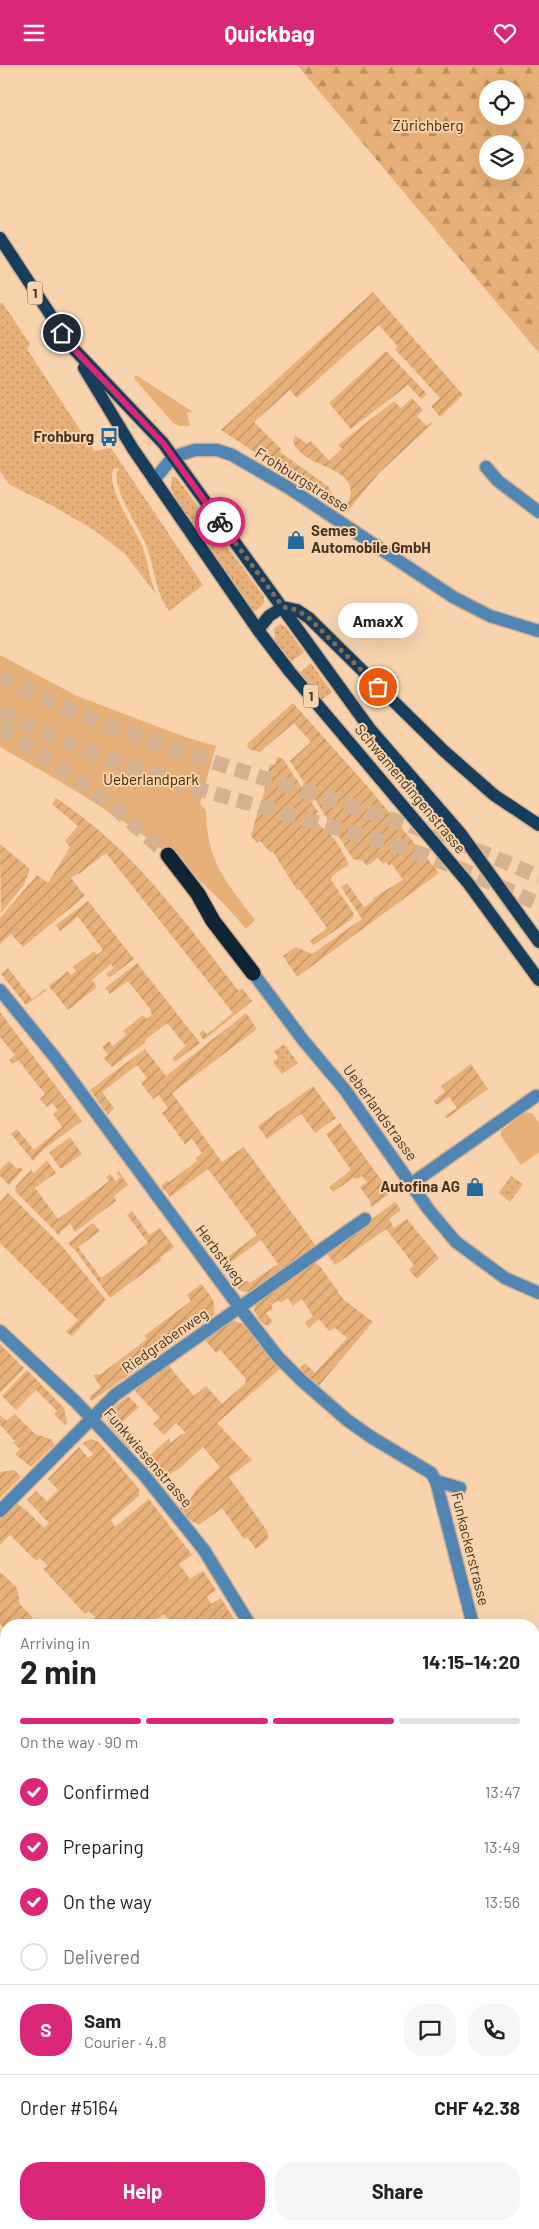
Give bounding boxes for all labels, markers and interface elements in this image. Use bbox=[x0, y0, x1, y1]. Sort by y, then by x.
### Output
icon: menu bbox=[20, 19, 48, 47]
icon: heart bbox=[491, 19, 519, 47]
text: Quickbag bbox=[224, 20, 315, 46]
map controls bbox=[479, 80, 524, 180]
button: locate bbox=[479, 80, 524, 125]
park label: Zürichberg bbox=[393, 116, 463, 134]
button: layers bbox=[479, 135, 524, 180]
road number: 1 bbox=[28, 282, 42, 305]
pin bbox=[41, 312, 83, 354]
icon: home bbox=[48, 319, 76, 347]
bus stop icon: Frohburg bbox=[98, 426, 120, 448]
place label: Frohburg bbox=[34, 427, 94, 445]
street label: Frohburgstrasse bbox=[252, 443, 353, 515]
courier bbox=[195, 497, 245, 547]
icon: bike bbox=[206, 508, 234, 536]
place label: Semes Automobile GmbH bbox=[311, 521, 431, 556]
shop icon: Semes Automobile GmbH bbox=[285, 529, 307, 551]
callout: AmaxX bbox=[338, 602, 418, 637]
text: AmaxX bbox=[352, 611, 404, 630]
pin bbox=[357, 666, 399, 708]
icon: bag bbox=[364, 673, 392, 701]
road number: 1 bbox=[304, 685, 318, 707]
street label: Schwamendingenstrasse bbox=[351, 720, 470, 857]
park label: Ueberlandpark bbox=[103, 770, 199, 788]
street label: Ueberlandstrasse bbox=[340, 1061, 422, 1164]
shop icon: Autofina AG bbox=[464, 1176, 486, 1198]
place label: Autofina AG bbox=[380, 1177, 460, 1195]
street label: Herbstweg bbox=[192, 1221, 249, 1288]
street label: Riedgrabenweg bbox=[118, 1304, 211, 1376]
street label: Funkwiesenstrasse bbox=[101, 1404, 197, 1511]
street label: Funkackerstrasse bbox=[448, 1490, 494, 1607]
text: Arriving in bbox=[20, 1633, 90, 1652]
text: 14:15–14:20 bbox=[422, 1650, 520, 1673]
text: 2 min bbox=[20, 1652, 97, 1690]
text: On the way · 90 m bbox=[20, 1732, 138, 1751]
icon: check bbox=[20, 1778, 48, 1806]
text: Confirmed bbox=[63, 1780, 150, 1803]
text: 13:47 bbox=[485, 1782, 520, 1801]
icon: check bbox=[20, 1833, 48, 1861]
text: Preparing bbox=[63, 1835, 144, 1858]
text: 13:49 bbox=[484, 1837, 520, 1856]
icon: check bbox=[20, 1888, 48, 1916]
text: On the way bbox=[63, 1890, 152, 1913]
text: 13:56 bbox=[484, 1892, 520, 1911]
text: Delivered bbox=[63, 1945, 140, 1968]
button: chat bbox=[404, 2004, 456, 2056]
button: phone bbox=[468, 2004, 520, 2056]
text: Sam bbox=[84, 2009, 121, 2032]
text: S bbox=[40, 2018, 52, 2041]
text: Courier · 4.8 bbox=[84, 2032, 167, 2051]
text: Order #5164 bbox=[20, 2096, 119, 2119]
text: CHF 42.38 bbox=[434, 2096, 520, 2119]
button: Help bbox=[20, 2162, 265, 2220]
button: Share bbox=[275, 2162, 520, 2220]

